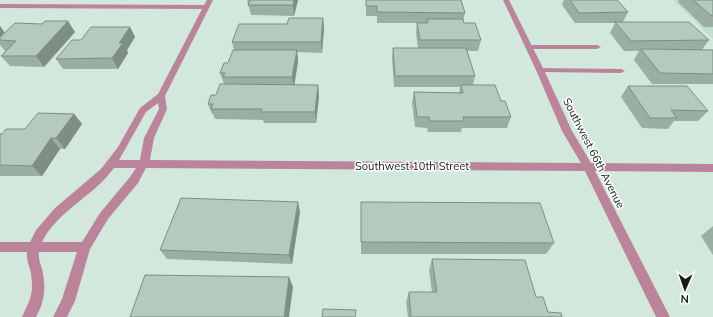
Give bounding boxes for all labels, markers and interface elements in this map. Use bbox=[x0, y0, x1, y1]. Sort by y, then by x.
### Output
street label: Southwest 66th Avenue bbox=[560, 95, 628, 211]
street label: Southwest 10th Street bbox=[355, 159, 469, 173]
north arrow bbox=[665, 269, 705, 309]
text: N bbox=[680, 292, 689, 306]

